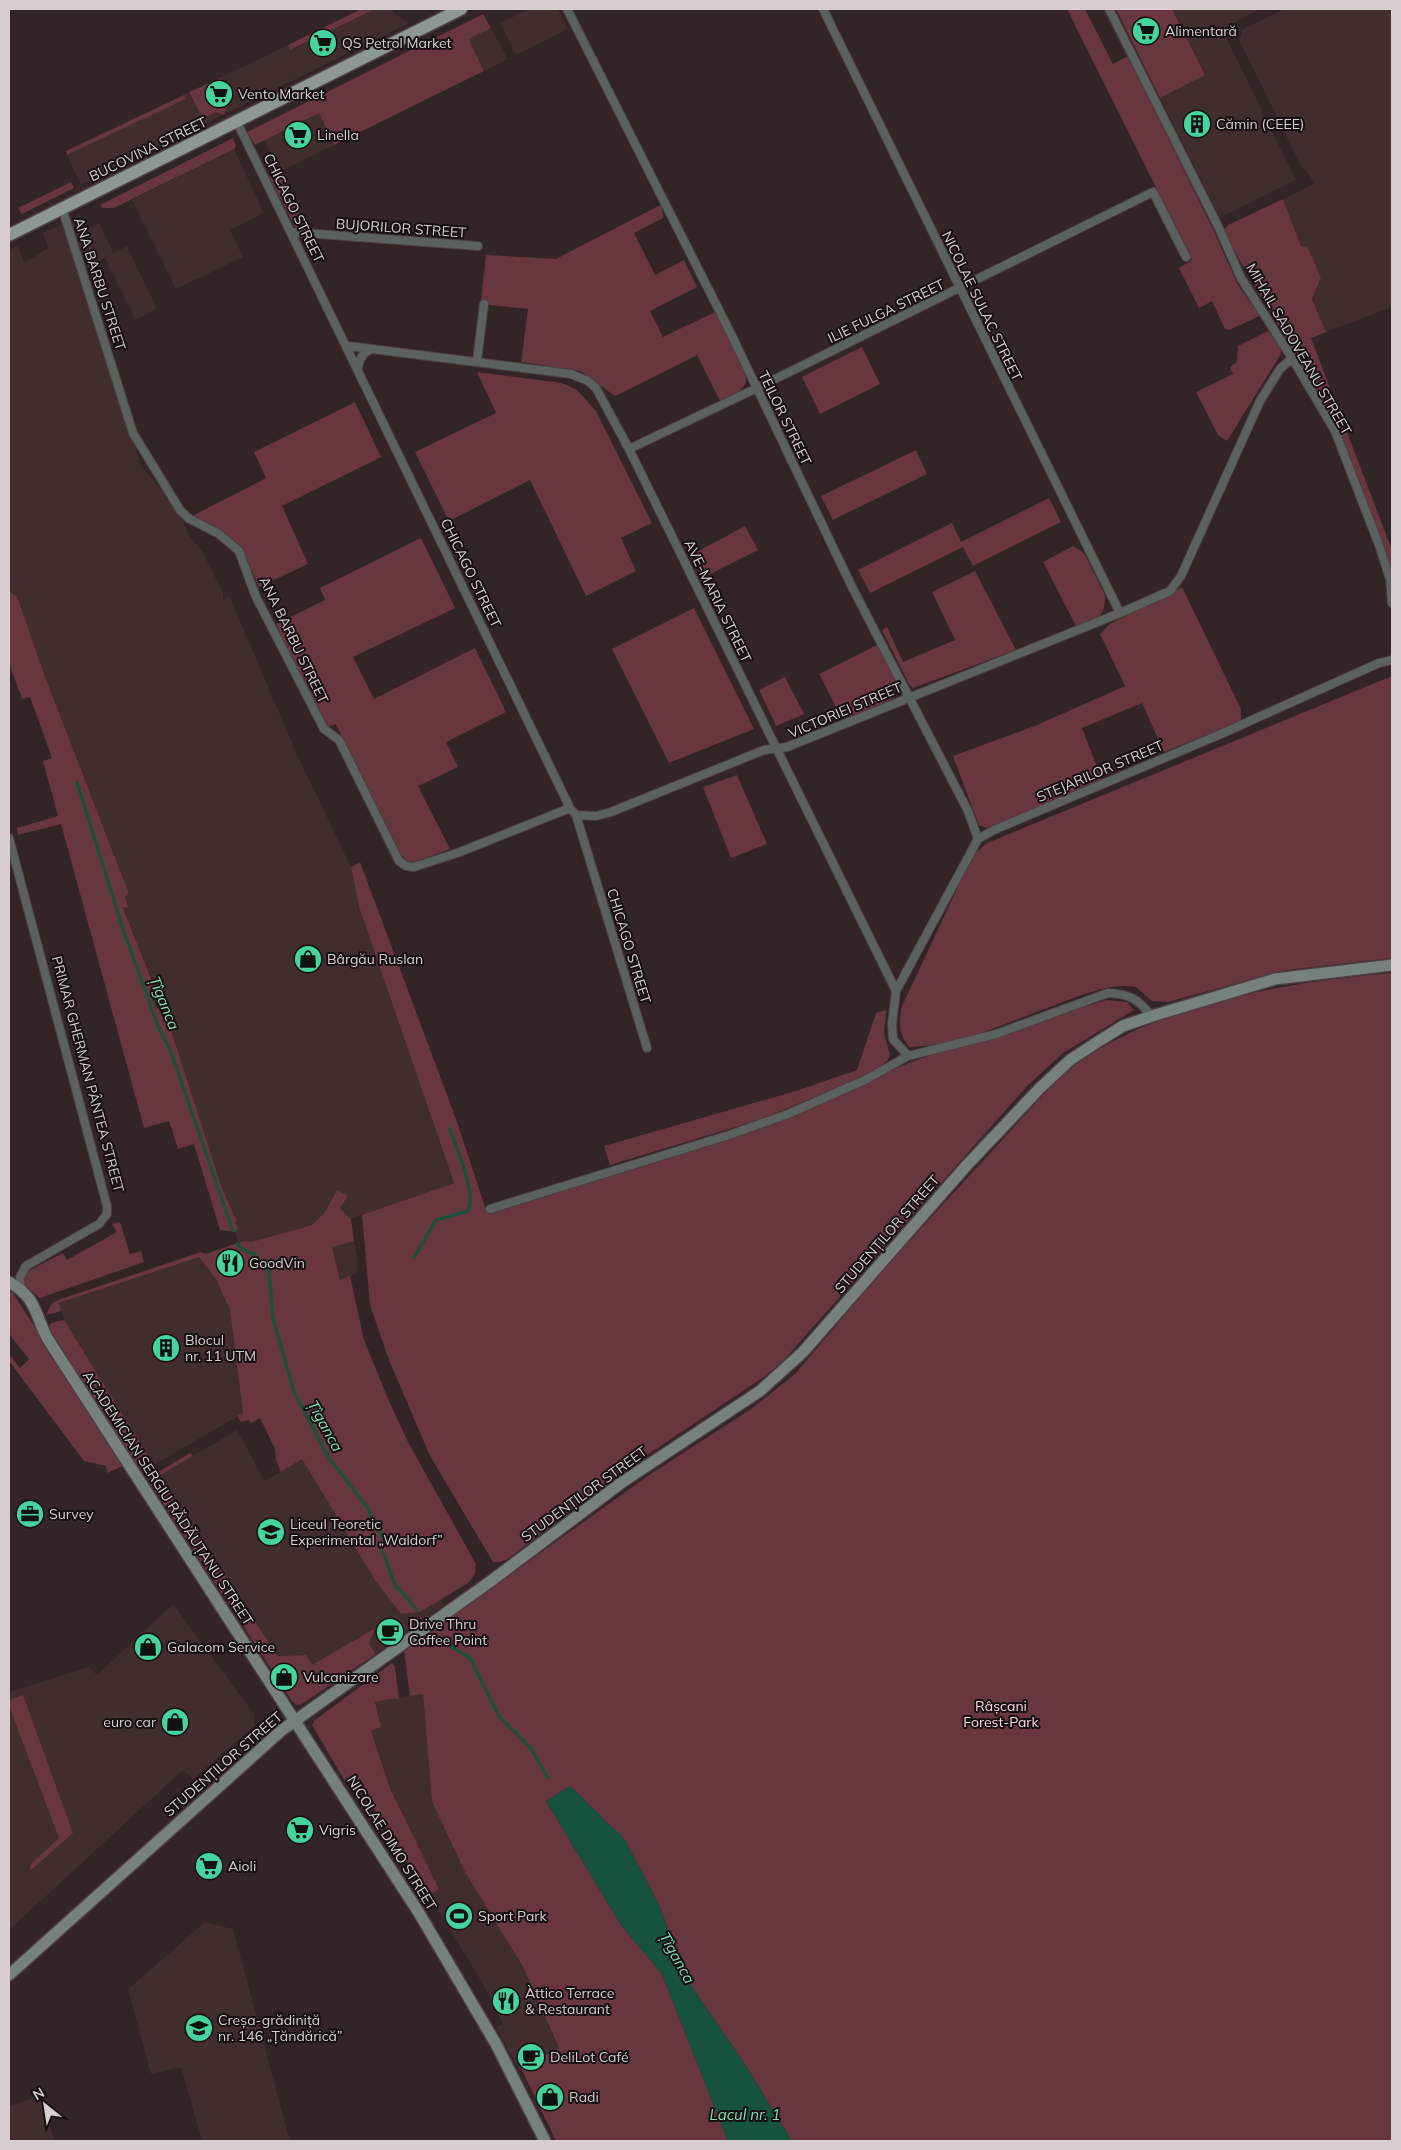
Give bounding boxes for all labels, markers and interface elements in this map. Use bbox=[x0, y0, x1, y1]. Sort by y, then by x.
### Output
supermarket icon: Alimentară bbox=[1131, 16, 1161, 46]
place label: Alimentară bbox=[1165, 22, 1237, 40]
supermarket icon: QS Petrol Market bbox=[308, 28, 338, 58]
place label: QS Petrol Market bbox=[342, 34, 452, 52]
supermarket icon: Vento Market bbox=[204, 79, 234, 109]
place label: Vento Market bbox=[238, 85, 324, 103]
building icon: Cămin (CEEE) bbox=[1182, 109, 1212, 139]
street label: BUCOVINA STREET bbox=[86, 112, 210, 185]
place label: Cămin (CEEE) bbox=[1216, 115, 1305, 133]
supermarket icon: Linella bbox=[283, 120, 313, 150]
place label: Linella bbox=[317, 126, 359, 144]
street label: CHICAGO STREET bbox=[260, 150, 329, 266]
street label: BUJORILOR STREET bbox=[335, 214, 467, 242]
street label: ANA BARBU STREET bbox=[70, 215, 130, 353]
street label: NICOLAE SULAC STREET bbox=[938, 228, 1026, 384]
street label: MIHAIL SADOVEANU STREET bbox=[1242, 260, 1356, 439]
street label: ILIE FULGA STREET bbox=[825, 275, 948, 347]
street label: TEILOR STREET bbox=[754, 368, 816, 469]
street label: CHICAGO STREET bbox=[437, 515, 506, 631]
street label: AVE-MARIA STREET bbox=[680, 537, 756, 666]
street label: ANA BARBU STREET bbox=[255, 574, 333, 707]
street label: VICTORIEI STREET bbox=[785, 678, 905, 742]
street label: STEJARILOR STREET bbox=[1034, 736, 1167, 806]
street label: CHICAGO STREET bbox=[603, 886, 655, 1006]
shop icon: Bârgău Ruslan bbox=[293, 944, 323, 974]
place label: Bârgău Ruslan bbox=[327, 950, 423, 968]
street label: PRIMAR GHERMAN PÂNTEA STREET bbox=[48, 954, 128, 1195]
water label: Țîganca bbox=[145, 973, 184, 1032]
street label: STUDENȚILOR STREET bbox=[831, 1171, 944, 1297]
restaurant icon: GoodVin bbox=[215, 1248, 245, 1278]
place label: GoodVin bbox=[249, 1254, 305, 1272]
place label: Blocul nr. 11 UTM bbox=[185, 1331, 256, 1365]
building icon: Blocul nr. 11 UTM bbox=[151, 1333, 181, 1363]
street label: ACADEMICIAN SERGIU RĂDĂUȚANU STREET bbox=[79, 1367, 258, 1629]
water label: Țîganca bbox=[304, 1397, 347, 1455]
street label: STUDENȚILOR STREET bbox=[518, 1442, 651, 1546]
office icon: Survey bbox=[15, 1499, 45, 1529]
place label: Survey bbox=[49, 1505, 94, 1523]
place label: Liceul Teoretic Experimental „Waldorf” bbox=[290, 1515, 443, 1549]
school or university icon: Liceul Teoretic Experimental „Waldorf” bbox=[256, 1517, 286, 1547]
place label: Drive Thru Coffee Point bbox=[409, 1615, 487, 1649]
cafe icon: Drive Thru Coffee Point bbox=[375, 1617, 405, 1647]
shop icon: Galacom Service bbox=[133, 1632, 163, 1662]
place label: Galacom Service bbox=[167, 1638, 275, 1656]
shop icon: Vulcanizare bbox=[269, 1662, 299, 1692]
place label: Vulcanizare bbox=[303, 1668, 379, 1686]
park label: Râșcani Forest-Park bbox=[963, 1697, 1039, 1731]
street label: STUDENȚILOR STREET bbox=[160, 1707, 286, 1820]
shop icon: euro car bbox=[160, 1707, 190, 1737]
place label: euro car bbox=[103, 1713, 157, 1731]
street label: NICOLAE DIMO STREET bbox=[343, 1772, 441, 1914]
supermarket icon: Vigris bbox=[285, 1815, 315, 1845]
place label: Vigris bbox=[319, 1821, 356, 1839]
supermarket icon: Aioli bbox=[194, 1851, 224, 1881]
place label: Aioli bbox=[228, 1857, 256, 1875]
sports icon: Sport Park bbox=[444, 1901, 474, 1931]
place label: Sport Park bbox=[478, 1907, 547, 1925]
water label: Țîganca bbox=[656, 1929, 699, 1987]
place label: Àttico Terrace & Restaurant bbox=[525, 1984, 614, 2018]
restaurant icon: Àttico Terrace & Restaurant bbox=[491, 1986, 521, 2016]
place label: Creșa-grădiniță nr. 146 „Țăndărică” bbox=[218, 2011, 343, 2045]
school or university icon: Creșa-grădiniță nr. 146 „Țăndărică” bbox=[184, 2013, 214, 2043]
cafe icon: DeliLot Café bbox=[516, 2042, 546, 2072]
place label: DeliLot Café bbox=[550, 2048, 629, 2066]
north arrow bbox=[20, 2080, 70, 2130]
shop icon: Radi bbox=[535, 2082, 565, 2112]
text: N bbox=[29, 2083, 48, 2104]
place label: Radi bbox=[569, 2088, 599, 2106]
water label: Lacul nr. 1 bbox=[710, 2105, 781, 2124]

